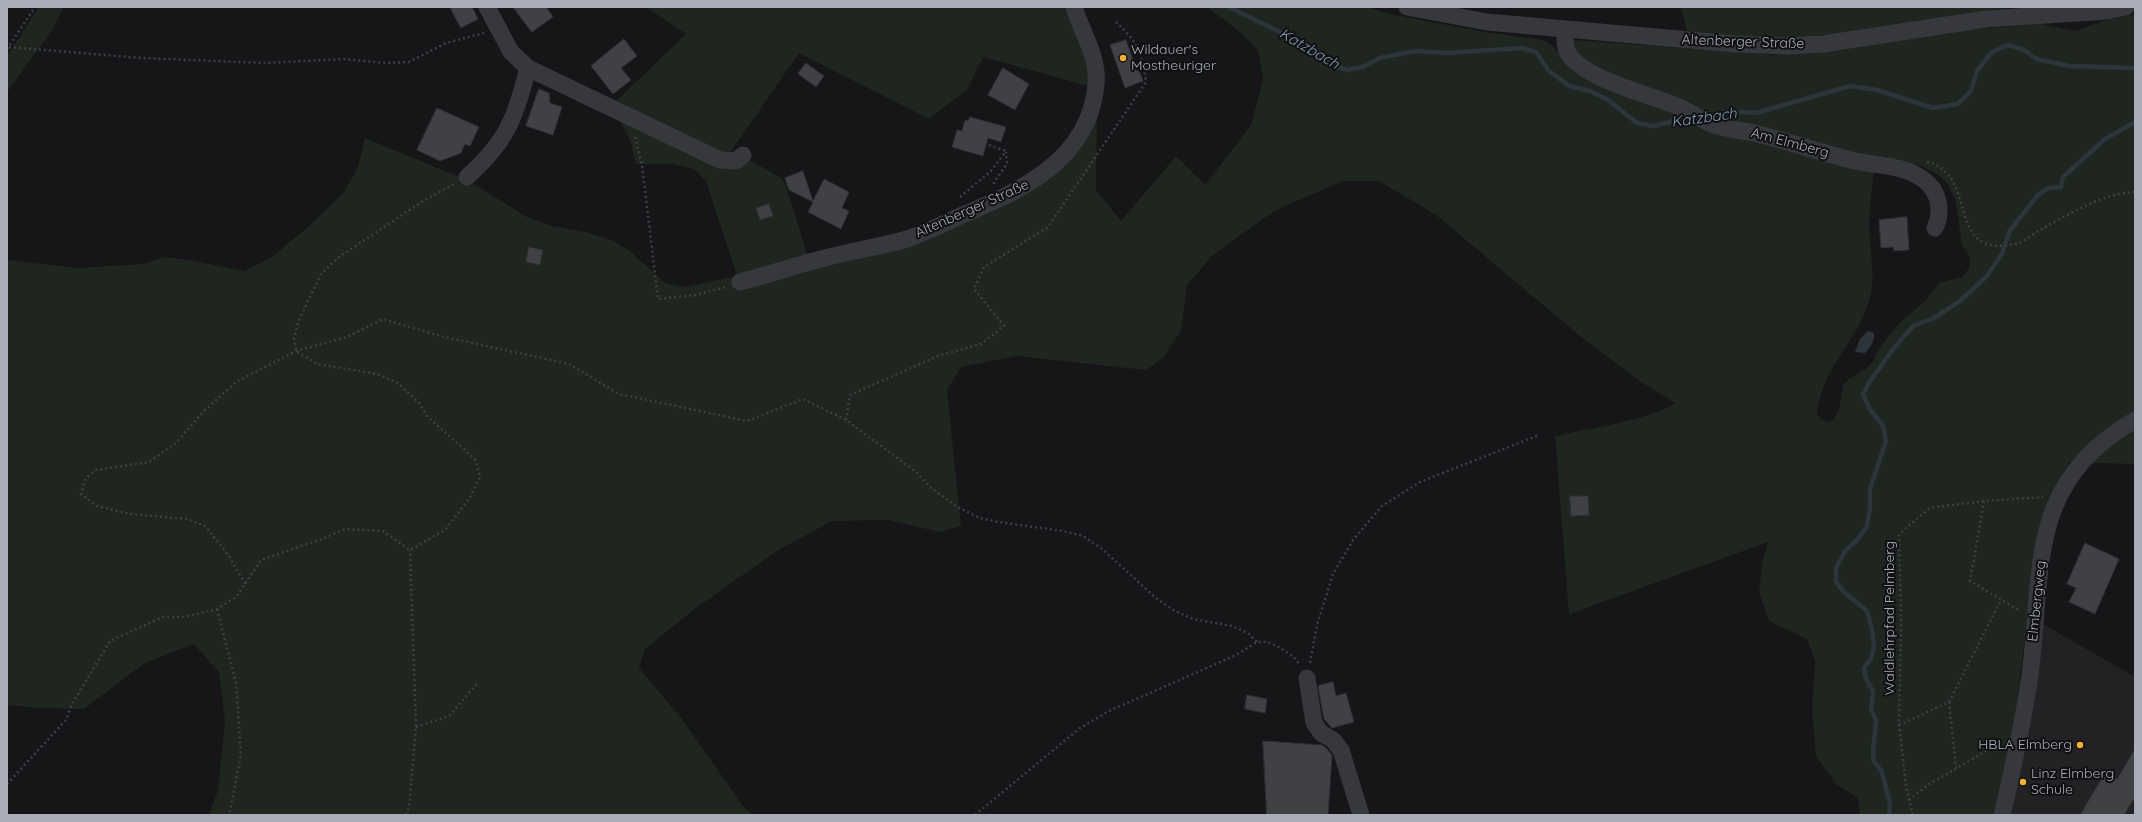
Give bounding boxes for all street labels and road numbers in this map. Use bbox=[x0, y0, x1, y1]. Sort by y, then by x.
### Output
street label: Altenberger Straße bbox=[1681, 31, 1805, 53]
street label: Am Elmberg bbox=[1749, 125, 1831, 161]
street label: Altenberger Straße bbox=[913, 176, 1031, 242]
street label: Waldlehrpfad Pelmberg bbox=[1882, 541, 1898, 695]
street label: Elmbergweg bbox=[2024, 560, 2050, 642]

